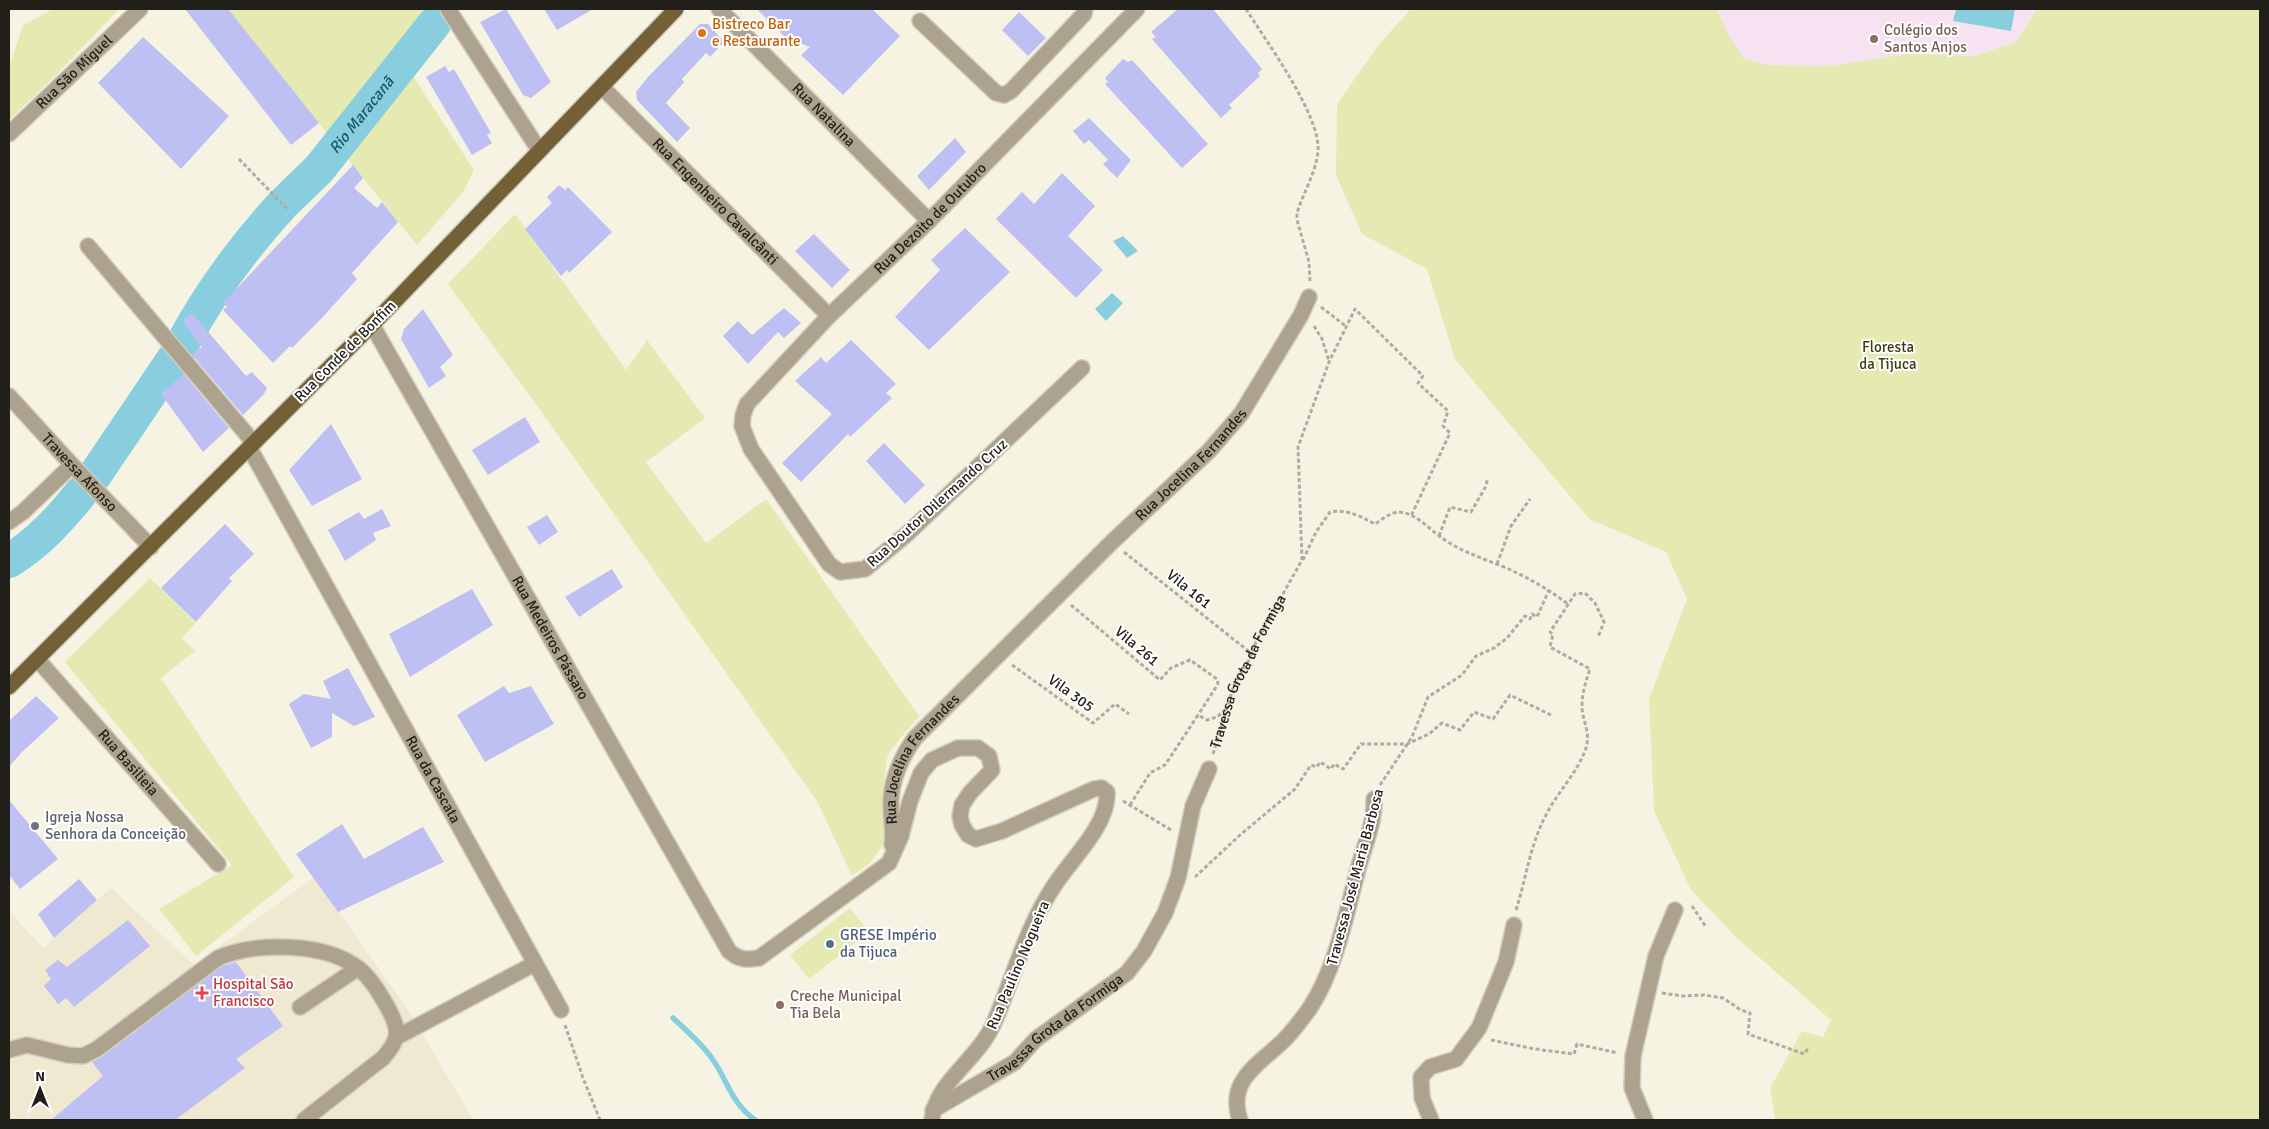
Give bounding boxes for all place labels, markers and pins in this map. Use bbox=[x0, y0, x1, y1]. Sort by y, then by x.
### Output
place label: Bistreco Bar e Restaurante bbox=[712, 15, 801, 50]
place label: Colégio dos Santos Anjos bbox=[1884, 21, 1967, 56]
marker: Bistreco Bar e Restaurante bbox=[696, 27, 708, 39]
marker: Colégio dos Santos Anjos bbox=[1868, 33, 1880, 45]
place label: Igreja Nossa Senhora da Conceição bbox=[45, 808, 186, 843]
marker: Igreja Nossa Senhora da Conceição bbox=[29, 820, 41, 832]
place label: GRESE Império da Tijuca bbox=[840, 926, 937, 961]
marker: GRESE Império da Tijuca bbox=[824, 938, 836, 950]
place label: Hospital São Francisco bbox=[213, 975, 294, 1010]
marker: Hospital São Francisco bbox=[195, 986, 209, 1000]
place label: Creche Municipal Tia Bela bbox=[790, 987, 902, 1022]
marker: Creche Municipal Tia Bela bbox=[774, 999, 786, 1011]

